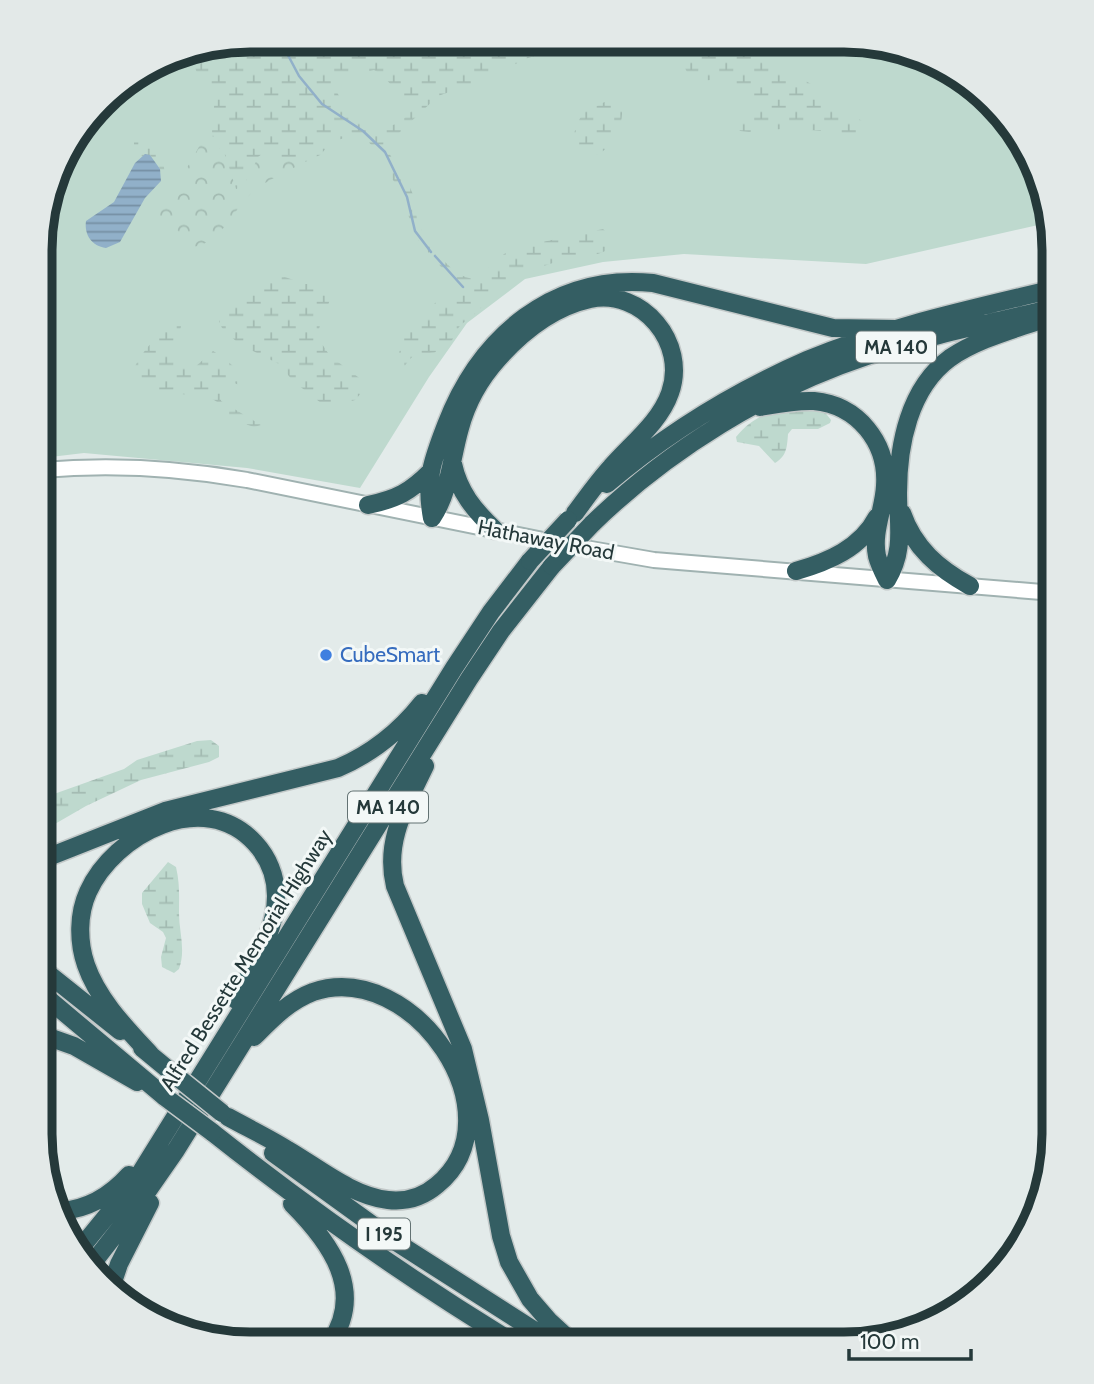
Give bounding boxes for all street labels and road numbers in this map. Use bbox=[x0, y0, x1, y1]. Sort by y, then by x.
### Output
road number: MA 140 bbox=[856, 332, 936, 362]
street label: Hathaway Road bbox=[476, 514, 616, 565]
road number: MA 140 bbox=[348, 792, 428, 822]
street label: Alfred Bessette Memorial Highway bbox=[155, 824, 337, 1095]
road number: I 195 bbox=[358, 1218, 410, 1250]

